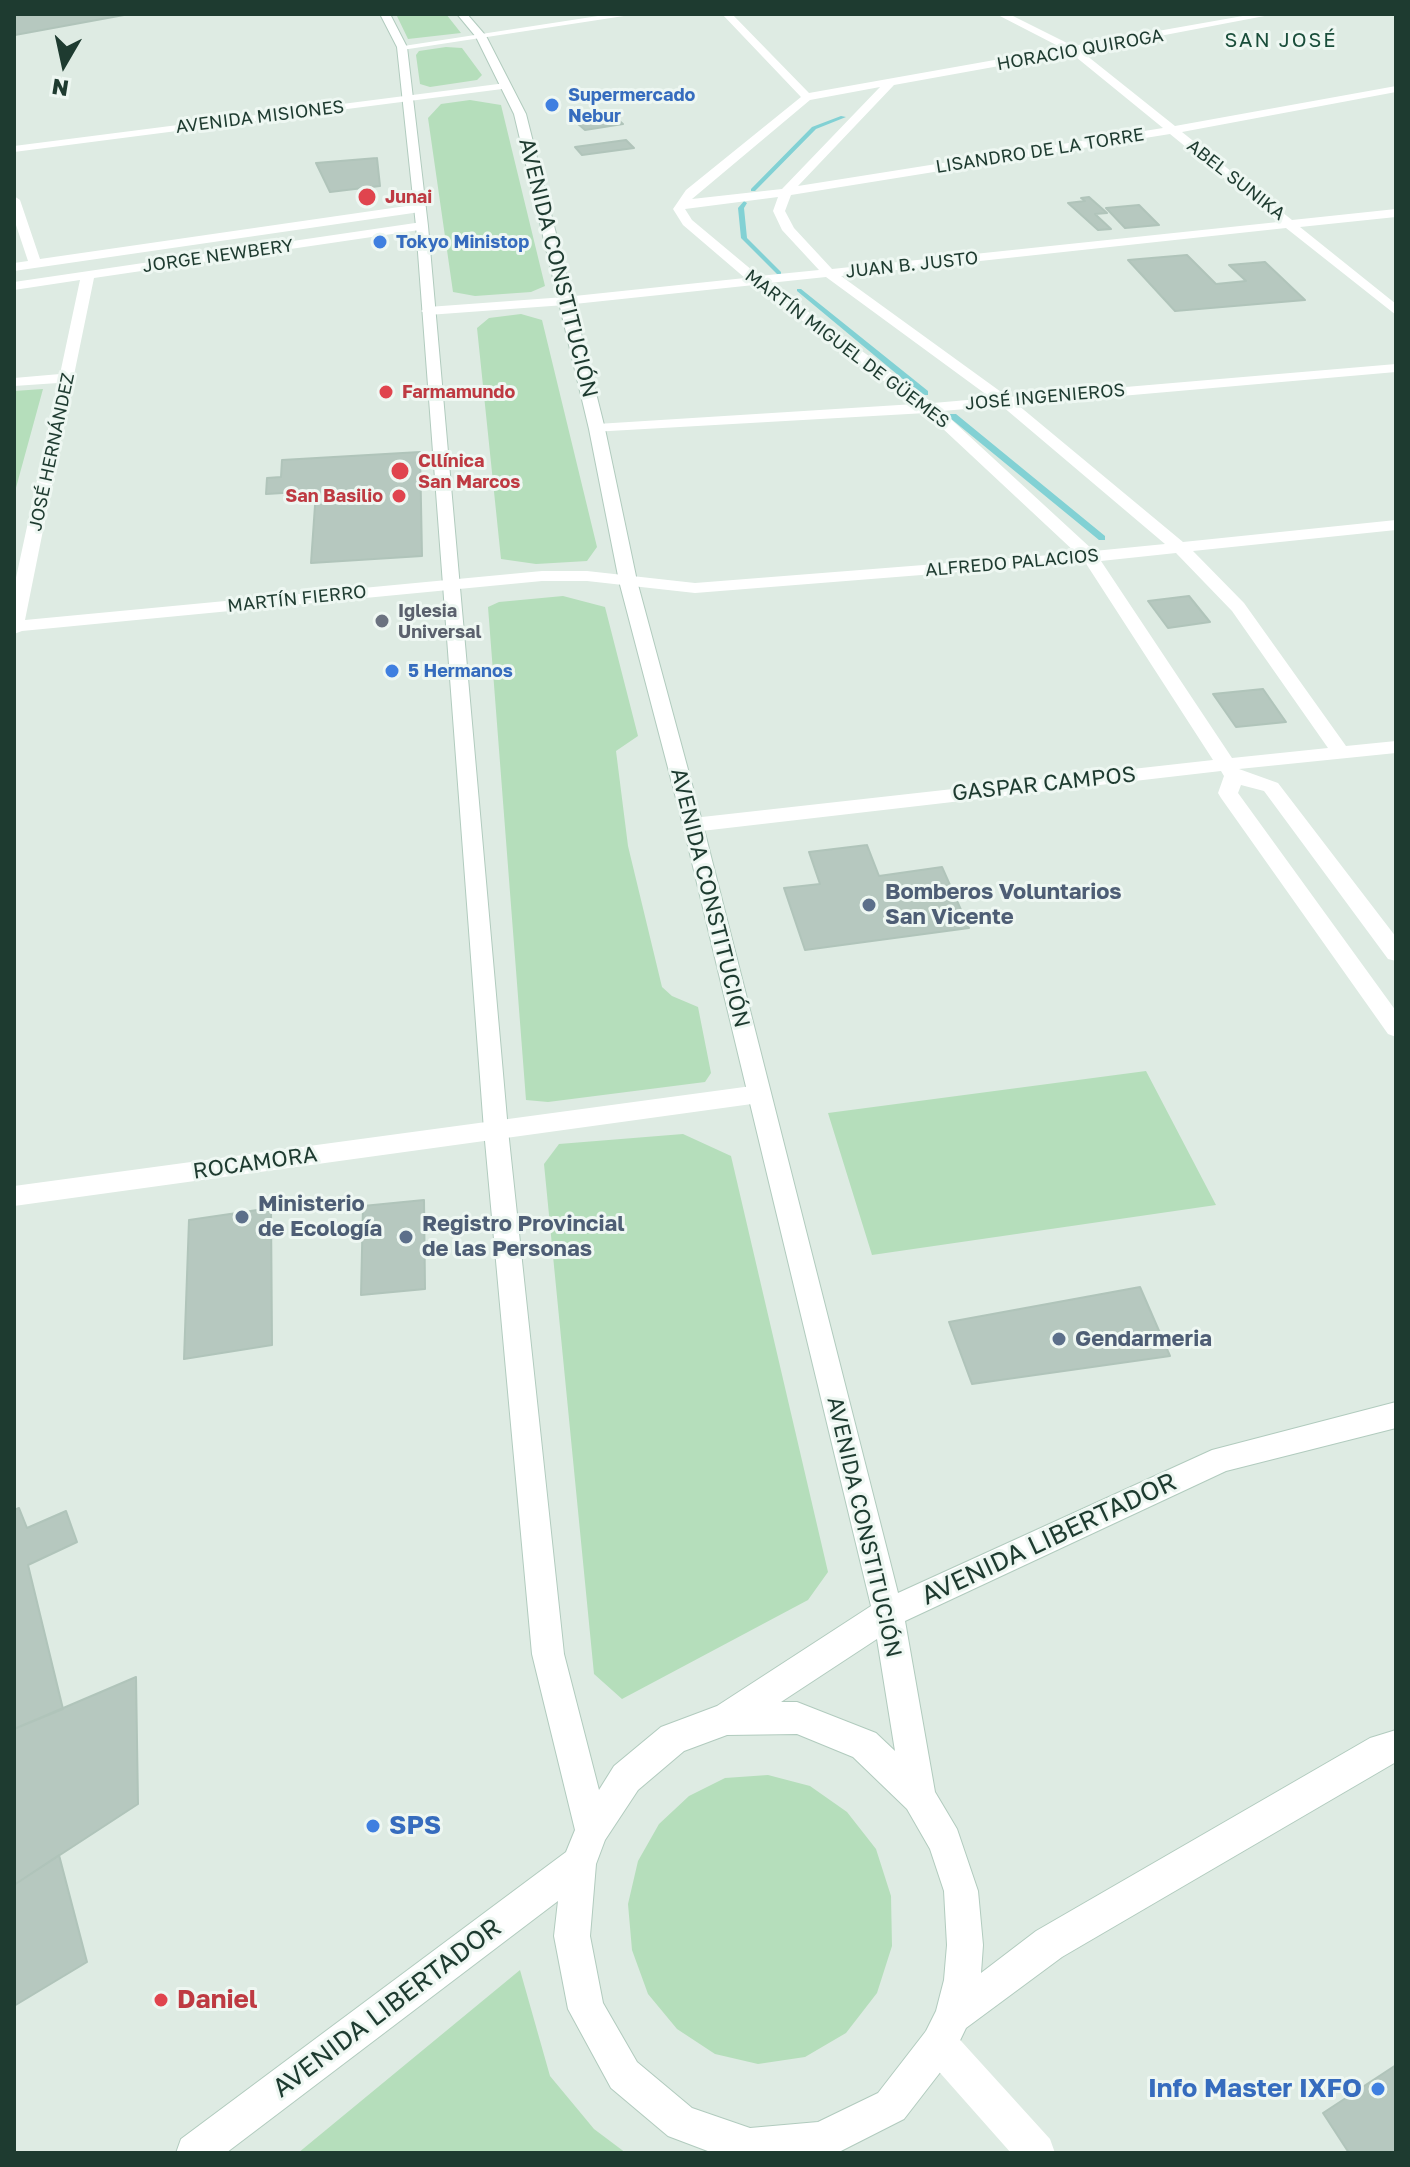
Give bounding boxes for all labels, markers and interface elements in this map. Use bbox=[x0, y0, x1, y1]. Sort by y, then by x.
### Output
north arrow bbox=[24, 24, 104, 104]
street label: HORACIO QUIROGA bbox=[995, 25, 1165, 75]
district label: SAN JOSÉ bbox=[1224, 29, 1338, 53]
text: N bbox=[50, 74, 71, 103]
place label: Supermercado Nebur bbox=[568, 84, 695, 126]
street label: AVENIDA MISIONES bbox=[175, 96, 345, 138]
marker: Supermercado Nebur bbox=[543, 96, 561, 114]
street label: LISANDRO DE LA TORRE bbox=[934, 124, 1146, 178]
street label: AVENIDA CONSTITUCIÓN bbox=[513, 135, 603, 401]
street label: ABEL SUNIKA bbox=[1183, 135, 1289, 225]
marker: Junai bbox=[356, 186, 378, 208]
place label: Junai bbox=[385, 186, 432, 208]
place label: Tokyo Ministop bbox=[396, 231, 529, 253]
marker: Tokyo Ministop bbox=[371, 233, 389, 251]
street label: JORGE NEWBERY bbox=[141, 235, 295, 277]
street label: JUAN B. JUSTO bbox=[845, 247, 979, 283]
street label: MARTÍN MIGUEL DE GÜEMES bbox=[741, 265, 953, 433]
street label: JOSÉ HERNÁNDEZ bbox=[25, 371, 79, 533]
street label: JOSÉ INGENIEROS bbox=[964, 379, 1126, 415]
place label: Farmamundo bbox=[402, 381, 515, 403]
marker: Farmamundo bbox=[377, 383, 395, 401]
place label: Cllínica San Marcos bbox=[418, 450, 520, 492]
marker: Cllínica San Marcos bbox=[389, 460, 411, 482]
place label: San Basilio bbox=[285, 485, 383, 507]
marker: San Basilio bbox=[390, 487, 408, 505]
street label: ALFREDO PALACIOS bbox=[924, 545, 1100, 581]
street label: MARTÍN FIERRO bbox=[226, 581, 368, 617]
place label: Iglesia Universal bbox=[398, 600, 482, 642]
marker: Iglesia Universal bbox=[373, 612, 391, 630]
place label: 5 Hermanos bbox=[408, 660, 513, 682]
marker: 5 Hermanos bbox=[383, 662, 401, 680]
street label: GASPAR CAMPOS bbox=[951, 761, 1137, 807]
street label: AVENIDA CONSTITUCIÓN bbox=[665, 765, 755, 1031]
place label: Bomberos Voluntarios San Vicente bbox=[885, 879, 1122, 930]
marker: Bomberos Voluntarios San Vicente bbox=[860, 896, 878, 914]
street label: ROCAMORA bbox=[191, 1141, 319, 1185]
place label: Ministerio de Ecología bbox=[258, 1191, 382, 1242]
marker: Ministerio de Ecología bbox=[233, 1208, 251, 1226]
place label: Registro Provincial de las Personas bbox=[422, 1211, 625, 1262]
marker: Registro Provincial de las Personas bbox=[397, 1228, 415, 1246]
place label: Gendarmeria bbox=[1075, 1326, 1212, 1352]
marker: Gendarmeria bbox=[1050, 1330, 1068, 1348]
street label: AVENIDA CONSTITUCIÓN bbox=[821, 1394, 907, 1660]
street label: AVENIDA LIBERTADOR bbox=[916, 1466, 1182, 1612]
place label: SPS bbox=[389, 1810, 441, 1842]
marker: SPS bbox=[364, 1817, 382, 1835]
street label: AVENIDA LIBERTADOR bbox=[267, 1912, 507, 2104]
place label: Daniel bbox=[177, 1984, 258, 2016]
marker: Daniel bbox=[152, 1991, 170, 2009]
place label: Info Master IXFO bbox=[1148, 2073, 1362, 2105]
marker: Info Master IXFO bbox=[1369, 2080, 1387, 2098]

